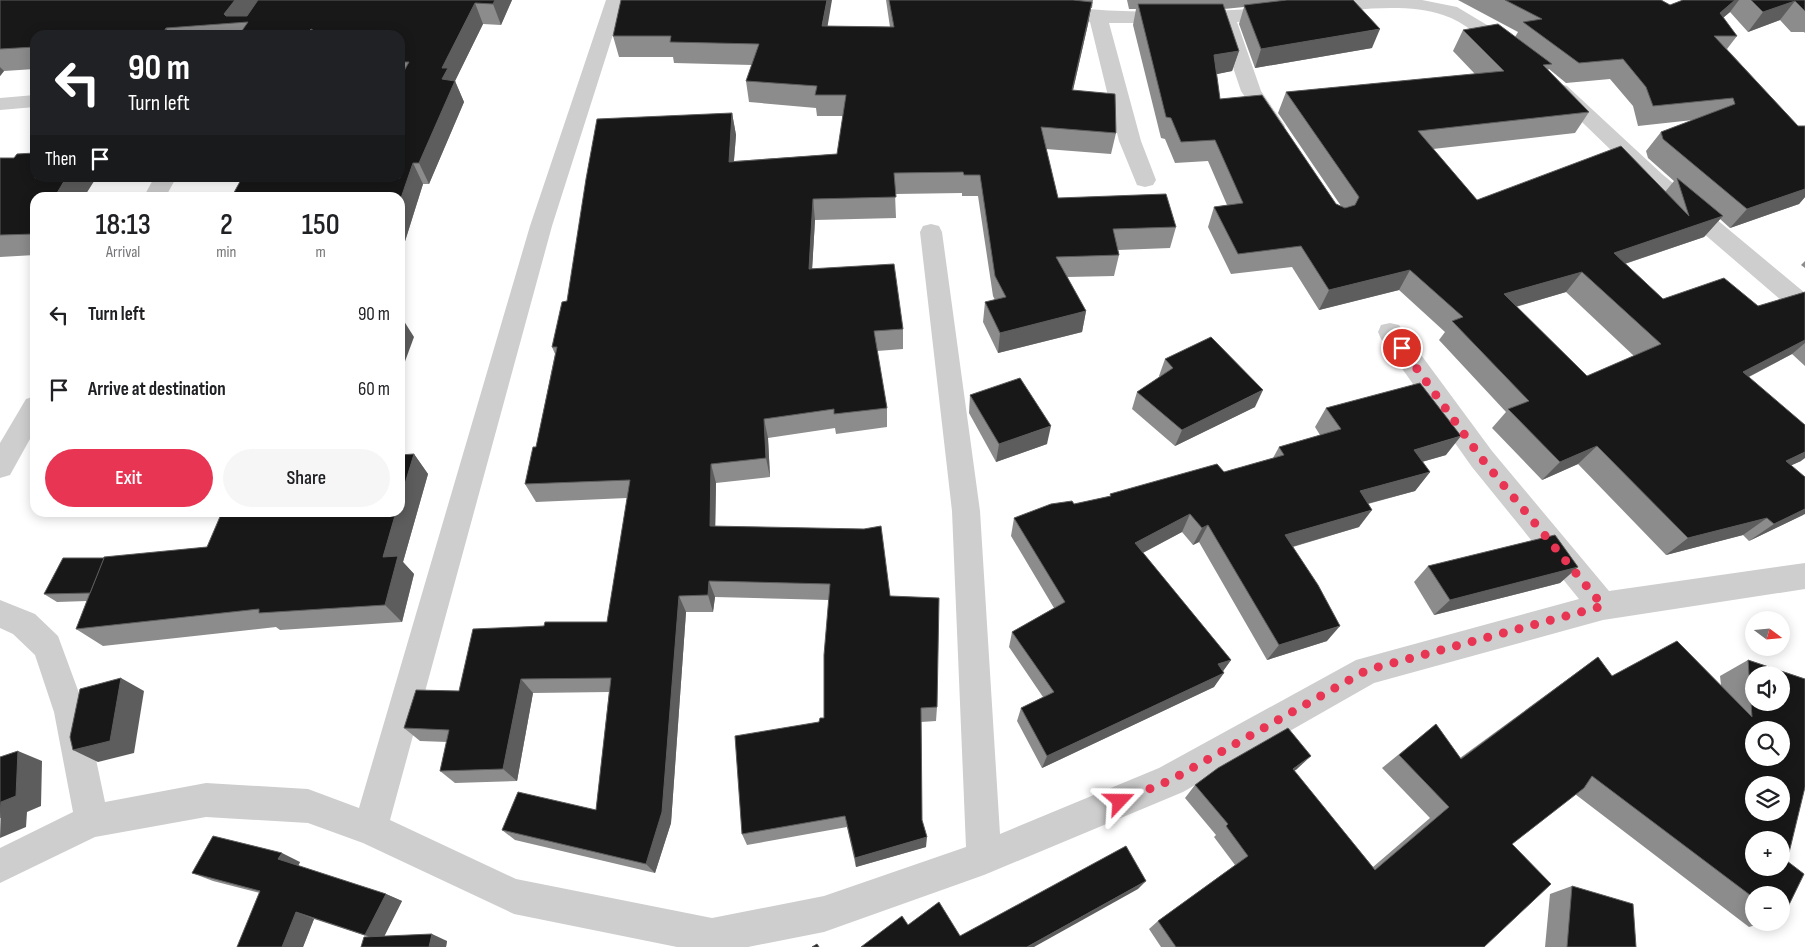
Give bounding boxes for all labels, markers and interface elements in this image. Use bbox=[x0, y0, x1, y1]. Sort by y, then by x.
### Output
text: 90 m bbox=[128, 47, 190, 90]
icon: left bbox=[45, 50, 110, 115]
text: Turn left bbox=[128, 90, 190, 117]
icon: arrive bbox=[86, 145, 114, 173]
text: Then bbox=[45, 148, 76, 171]
text: 18:13 bbox=[95, 207, 151, 243]
text: 2 bbox=[220, 207, 233, 243]
text: 150 bbox=[302, 207, 340, 243]
text: Arrival bbox=[106, 243, 140, 262]
text: min bbox=[216, 243, 236, 262]
text: m bbox=[316, 243, 326, 262]
icon: left bbox=[45, 301, 73, 329]
text: Turn left bbox=[88, 303, 145, 326]
text: 90 m bbox=[358, 303, 390, 326]
pin bbox=[1381, 327, 1423, 369]
icon: arrive bbox=[1388, 334, 1416, 362]
icon: arrive bbox=[45, 376, 73, 404]
text: Arrive at destination bbox=[88, 378, 226, 401]
text: 60 m bbox=[358, 378, 390, 401]
button: Exit bbox=[45, 449, 213, 507]
button: Share bbox=[223, 449, 390, 507]
north arrow bbox=[1745, 611, 1790, 656]
map controls bbox=[1745, 611, 1790, 931]
button: sound bbox=[1745, 666, 1790, 711]
button: search bbox=[1745, 721, 1790, 766]
position arrow bbox=[1093, 774, 1145, 826]
button: layers bbox=[1745, 776, 1790, 821]
button: + bbox=[1745, 831, 1790, 876]
button: − bbox=[1745, 886, 1790, 931]

